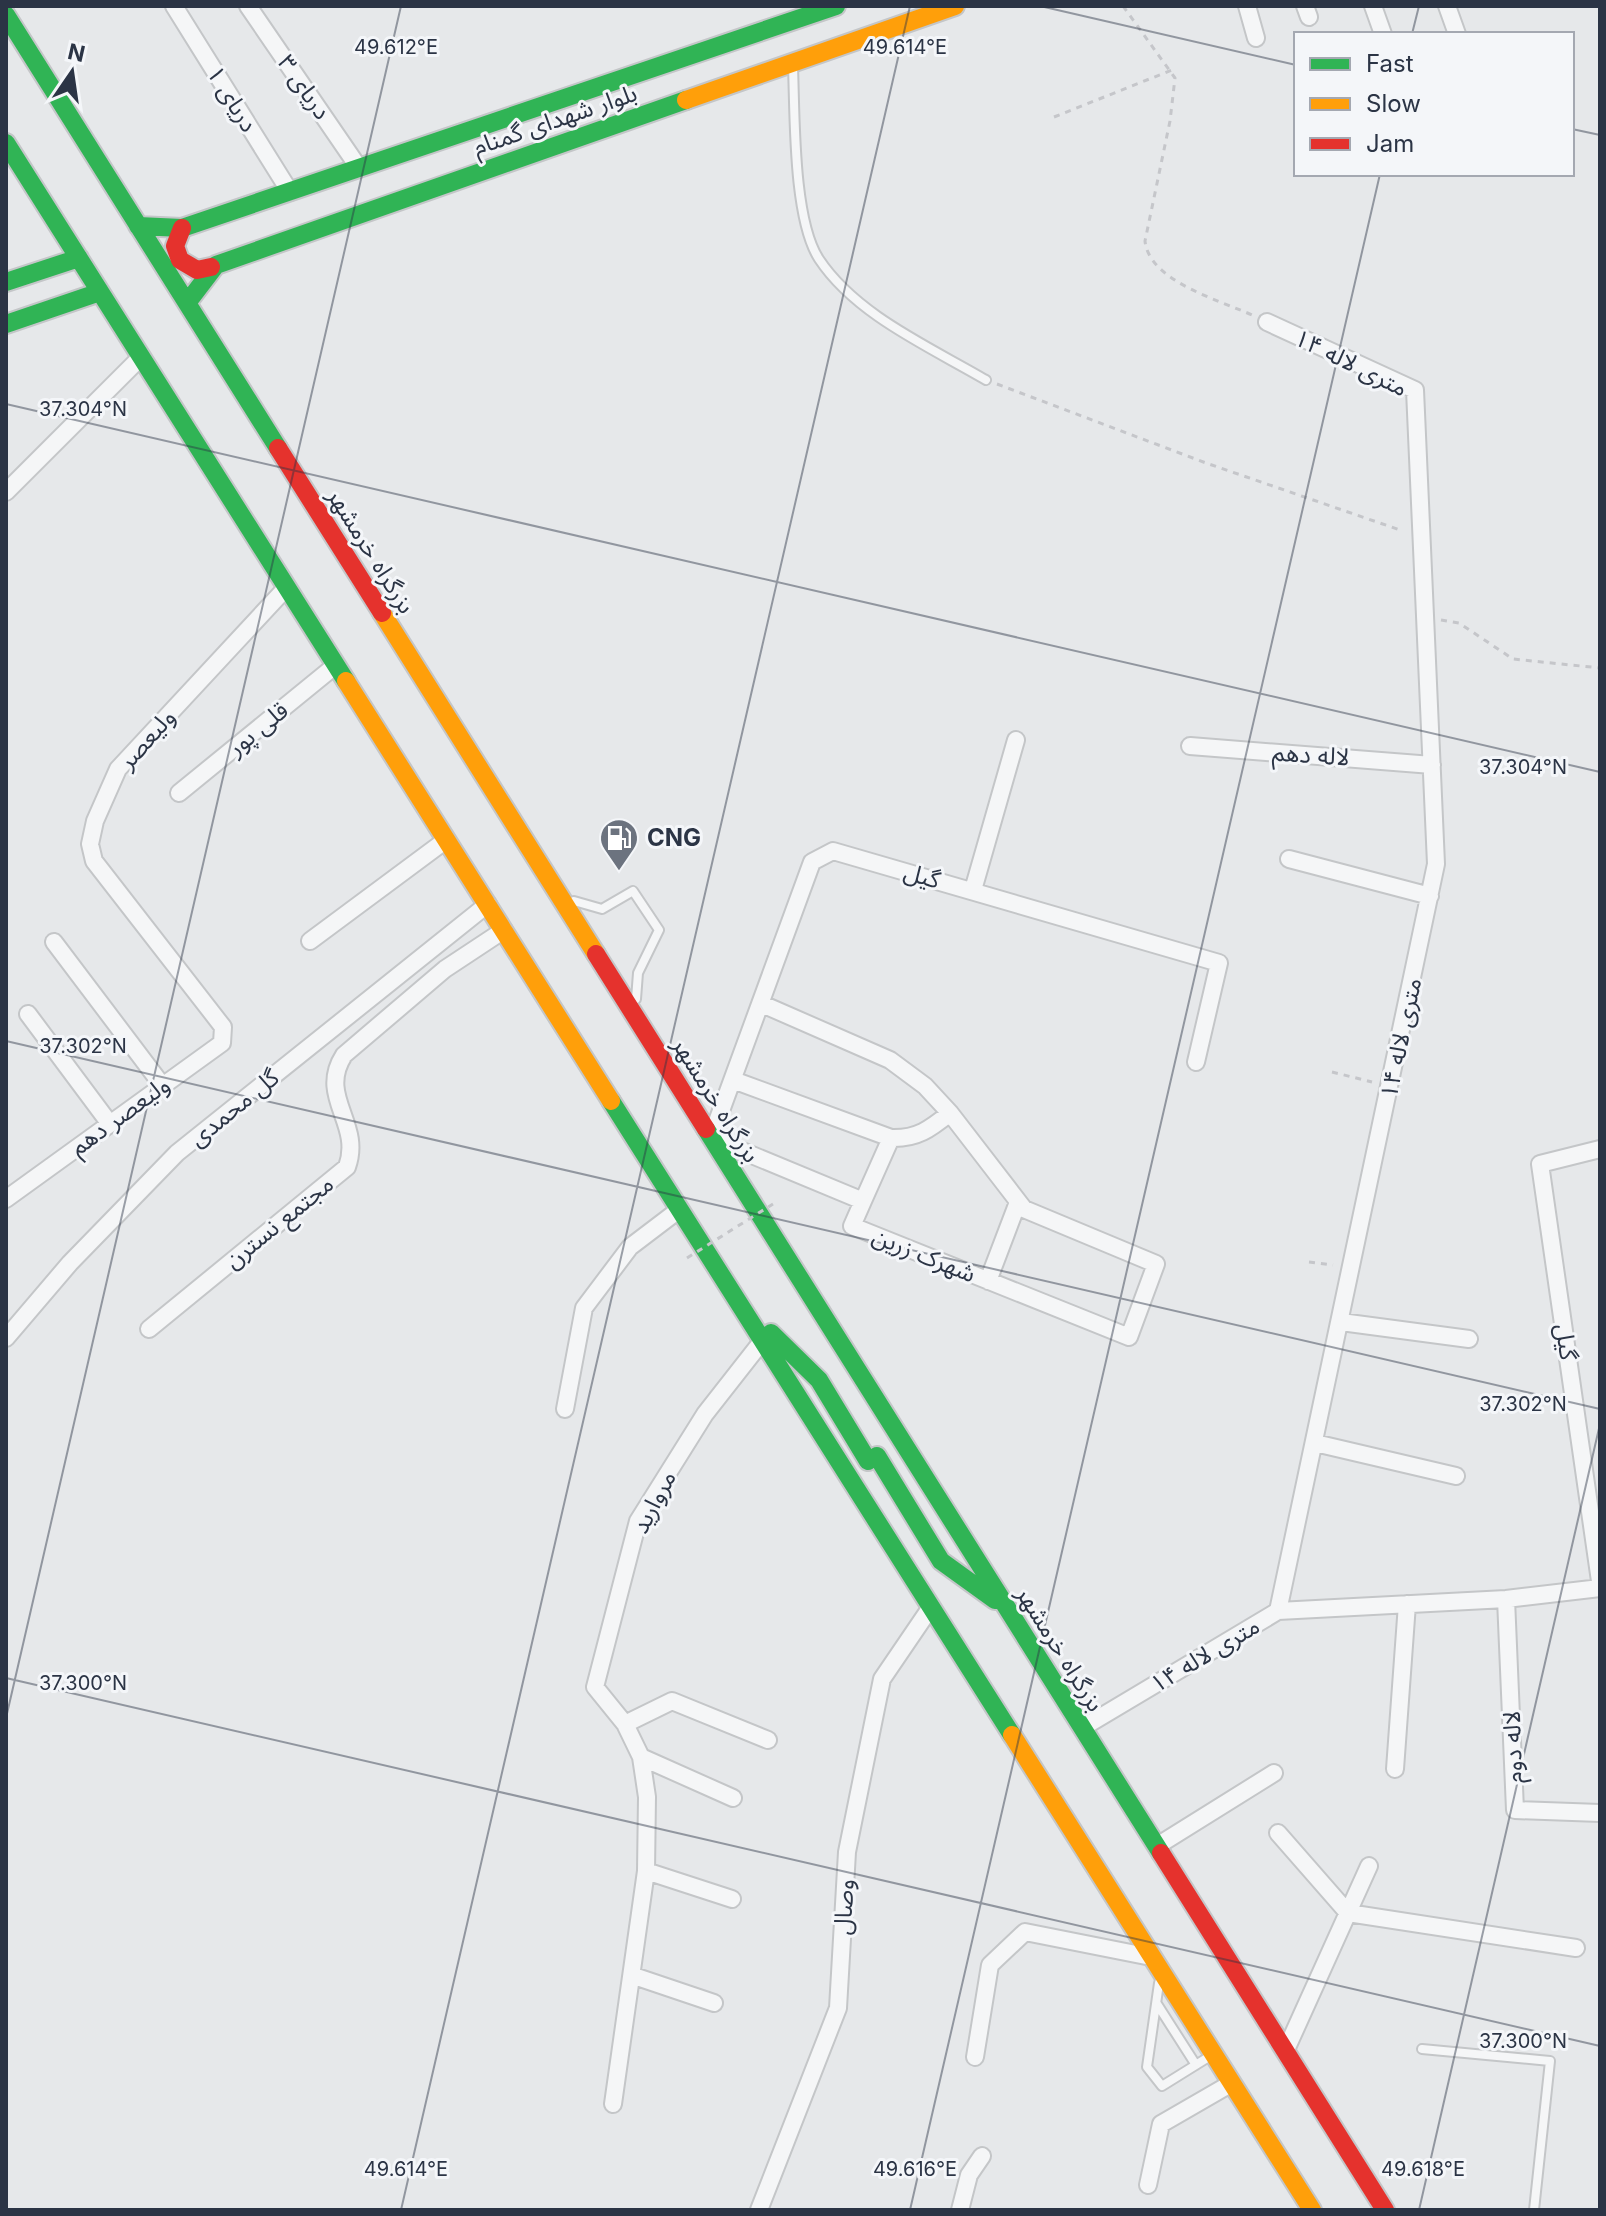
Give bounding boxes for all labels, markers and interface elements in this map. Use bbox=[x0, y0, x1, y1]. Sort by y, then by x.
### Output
north arrow bbox=[32, 32, 112, 112]
legend bbox=[1294, 32, 1574, 176]
text: 49.612°E bbox=[354, 35, 438, 59]
text: 49.614°E bbox=[863, 35, 947, 59]
text: N bbox=[65, 38, 88, 67]
street label: دریای ۳ bbox=[272, 49, 337, 125]
text: Fast bbox=[1366, 49, 1414, 78]
street label: دریای ۱ bbox=[201, 60, 264, 137]
street label: بلوار شهدای گمنام bbox=[469, 78, 642, 165]
text: Slow bbox=[1366, 89, 1421, 118]
text: Jam bbox=[1366, 129, 1414, 158]
street label: ۱۴ متری لاله bbox=[1290, 323, 1412, 402]
text: 37.304°N bbox=[39, 397, 127, 421]
street label: بزرگراه خرمشهر bbox=[321, 482, 421, 619]
street label: قلی پور bbox=[221, 695, 295, 763]
street label: ولیعصر bbox=[112, 703, 181, 775]
street label: لاله دهم bbox=[1271, 737, 1351, 775]
text: 37.304°N bbox=[1479, 755, 1567, 779]
fuel station icon: CNG bbox=[598, 817, 640, 872]
place label: CNG bbox=[647, 823, 701, 852]
street label: گیل bbox=[901, 857, 945, 895]
street label: ۱۴ متری لاله bbox=[1374, 975, 1427, 1101]
street label: بزرگراه خرمشهر bbox=[666, 1031, 766, 1168]
text: 37.302°N bbox=[39, 1034, 127, 1058]
street label: گل محمدی bbox=[183, 1062, 285, 1153]
street label: ولیعصر دهم bbox=[64, 1070, 177, 1164]
street label: مجتمع نسترن bbox=[218, 1169, 341, 1277]
street label: شهرک زرین bbox=[868, 1221, 980, 1288]
street label: گیل bbox=[1550, 1322, 1584, 1363]
text: 37.302°N bbox=[1479, 1392, 1567, 1416]
street label: مروارید bbox=[625, 1466, 682, 1538]
street label: بزرگراه خرمشهر bbox=[1010, 1580, 1110, 1717]
street label: ۱۴ متری لاله bbox=[1145, 1611, 1265, 1698]
text: 37.300°N bbox=[39, 1671, 127, 1695]
street label: لاله دوم bbox=[1497, 1710, 1532, 1784]
street label: وصال bbox=[828, 1878, 859, 1936]
text: 37.300°N bbox=[1479, 2029, 1567, 2053]
text: 49.614°E bbox=[364, 2157, 448, 2181]
text: 49.616°E bbox=[873, 2157, 957, 2181]
text: 49.618°E bbox=[1381, 2157, 1465, 2181]

